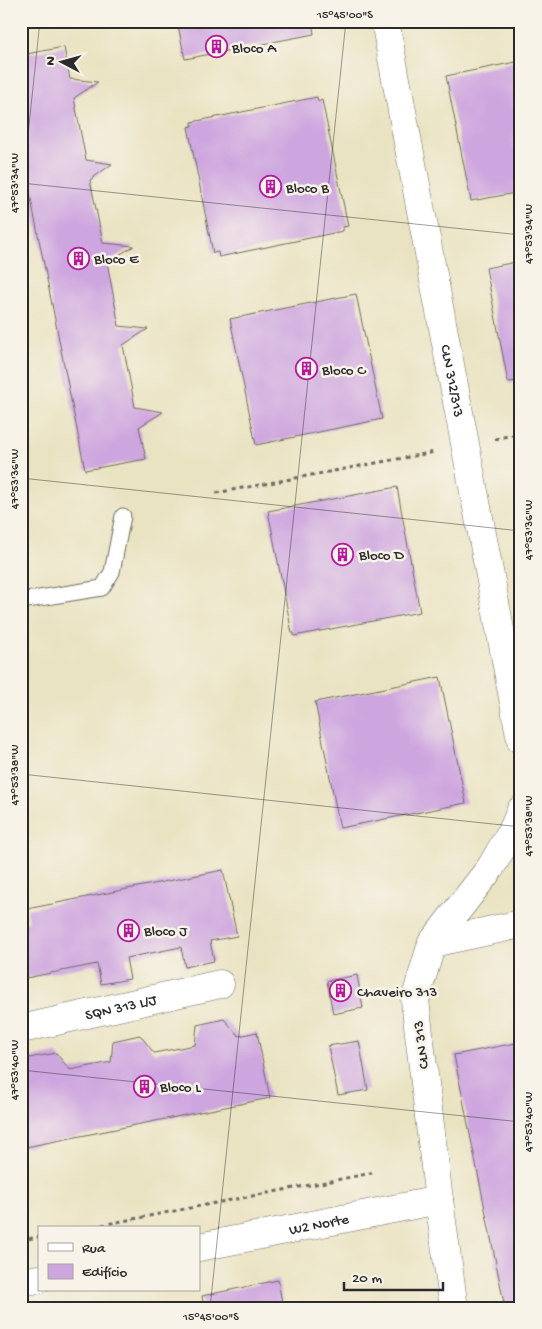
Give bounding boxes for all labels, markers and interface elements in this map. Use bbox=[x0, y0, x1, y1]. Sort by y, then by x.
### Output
text: 15°45'00"S bbox=[316, 9, 373, 23]
building icon: Bloco A bbox=[204, 35, 228, 59]
north arrow bbox=[38, 38, 88, 88]
place label: Bloco A bbox=[231, 40, 277, 58]
text: N bbox=[43, 55, 60, 66]
text: 47°53'34"W bbox=[9, 153, 23, 213]
building icon: Bloco B bbox=[258, 175, 282, 199]
place label: Bloco B bbox=[285, 180, 329, 198]
text: 47°53'34"W bbox=[523, 204, 537, 264]
building icon: Bloco E bbox=[66, 246, 90, 270]
place label: Bloco E bbox=[93, 251, 139, 269]
street label: CLN 312/313 bbox=[435, 343, 467, 419]
building icon: Bloco C bbox=[294, 357, 318, 381]
place label: Bloco C bbox=[321, 362, 366, 380]
text: 47°53'36"W bbox=[9, 449, 23, 509]
text: 47°53'36"W bbox=[523, 500, 537, 560]
building icon: Bloco D bbox=[331, 542, 355, 566]
place label: Bloco D bbox=[358, 547, 404, 565]
text: 47°53'38"W bbox=[9, 745, 23, 805]
text: 47°53'38"W bbox=[523, 796, 537, 856]
building icon: Bloco J bbox=[116, 918, 140, 942]
place label: Bloco J bbox=[143, 923, 188, 941]
building icon: Chaveiro 313 bbox=[329, 979, 353, 1003]
place label: Chaveiro 313 bbox=[357, 984, 438, 1002]
street label: SQN 313 L/J bbox=[83, 991, 159, 1025]
street label: CLN 313 bbox=[410, 1019, 434, 1070]
text: 47°53'40"W bbox=[9, 1040, 23, 1100]
building icon: Bloco L bbox=[132, 1074, 156, 1098]
place label: Bloco L bbox=[159, 1079, 201, 1097]
text: 47°53'40"W bbox=[523, 1092, 537, 1152]
street label: W2 Norte bbox=[288, 1211, 351, 1240]
legend bbox=[38, 1226, 200, 1292]
text: Rua bbox=[82, 1240, 106, 1258]
scale bar bbox=[344, 1259, 443, 1291]
text: Edifício bbox=[82, 1264, 128, 1282]
text: 20 m bbox=[352, 1270, 382, 1288]
text: 15°45'00"S bbox=[182, 1311, 239, 1325]

